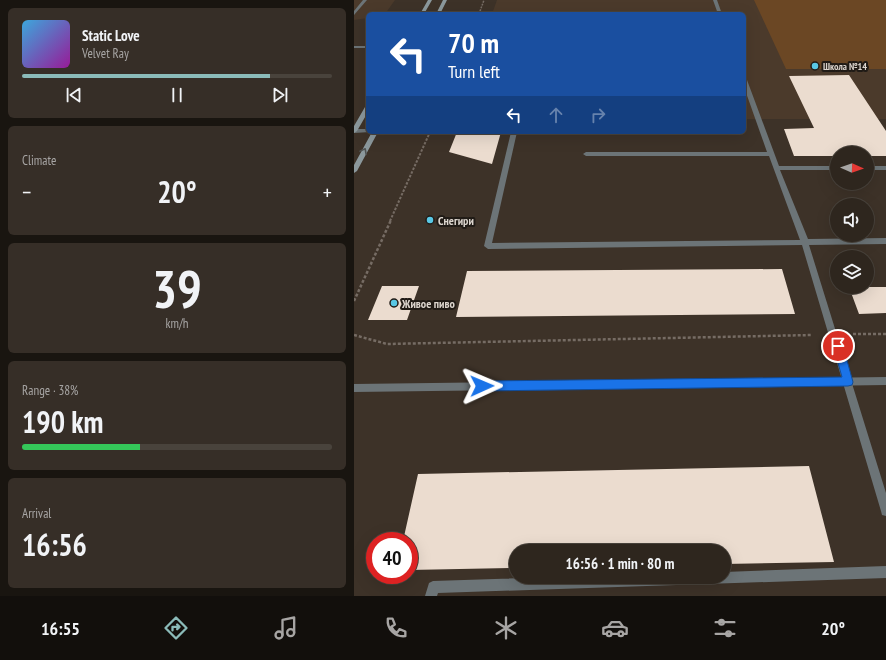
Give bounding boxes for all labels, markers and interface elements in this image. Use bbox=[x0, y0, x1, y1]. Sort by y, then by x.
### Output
text: 70 m bbox=[448, 24, 499, 61]
text: Static Love bbox=[82, 26, 140, 45]
icon: left bbox=[382, 28, 434, 80]
text: Velvet Ray bbox=[82, 45, 129, 62]
text: Turn left bbox=[448, 60, 500, 83]
place label: Школа №14 bbox=[823, 60, 867, 73]
marker: Школа №14 bbox=[810, 61, 820, 71]
icon: previous bbox=[63, 84, 85, 106]
icon: pause bbox=[166, 84, 188, 106]
icon: next bbox=[269, 84, 291, 106]
icon: left bbox=[503, 104, 525, 126]
icon: ahead bbox=[545, 104, 567, 126]
icon: right bbox=[587, 104, 609, 126]
north arrow bbox=[830, 146, 874, 190]
map controls bbox=[830, 146, 874, 294]
one-way arrow bbox=[360, 148, 367, 156]
text: Climate bbox=[22, 152, 56, 169]
text: 20° bbox=[157, 172, 197, 211]
text: − bbox=[22, 178, 31, 206]
text: + bbox=[323, 178, 332, 206]
button: sound bbox=[830, 198, 874, 242]
place label: Снегири bbox=[438, 213, 474, 228]
marker: Снегири bbox=[425, 215, 435, 225]
button: layers bbox=[830, 250, 874, 294]
text: 39 bbox=[152, 255, 202, 322]
place label: Живое пиво bbox=[401, 296, 455, 311]
marker: Живое пиво bbox=[389, 298, 399, 308]
text: km/h bbox=[165, 315, 189, 332]
pin bbox=[821, 329, 855, 363]
icon: arrive bbox=[827, 335, 849, 357]
position arrow bbox=[461, 365, 503, 407]
text: Range · 38% bbox=[22, 382, 78, 399]
text: 190 km bbox=[22, 402, 103, 441]
text: Arrival bbox=[22, 505, 51, 522]
text: 16:56 bbox=[22, 525, 87, 564]
speed limit sign: 40 bbox=[366, 532, 418, 584]
text: 16:56 · 1 min · 80 m bbox=[566, 554, 674, 573]
icon: directions bbox=[162, 614, 190, 642]
icon: music bbox=[272, 614, 300, 642]
icon: phone bbox=[382, 614, 410, 642]
icon: climate bbox=[492, 614, 520, 642]
icon: car bbox=[601, 614, 629, 642]
icon: filters bbox=[711, 614, 739, 642]
text: 16:55 bbox=[41, 617, 80, 640]
text: 20° bbox=[821, 617, 845, 640]

